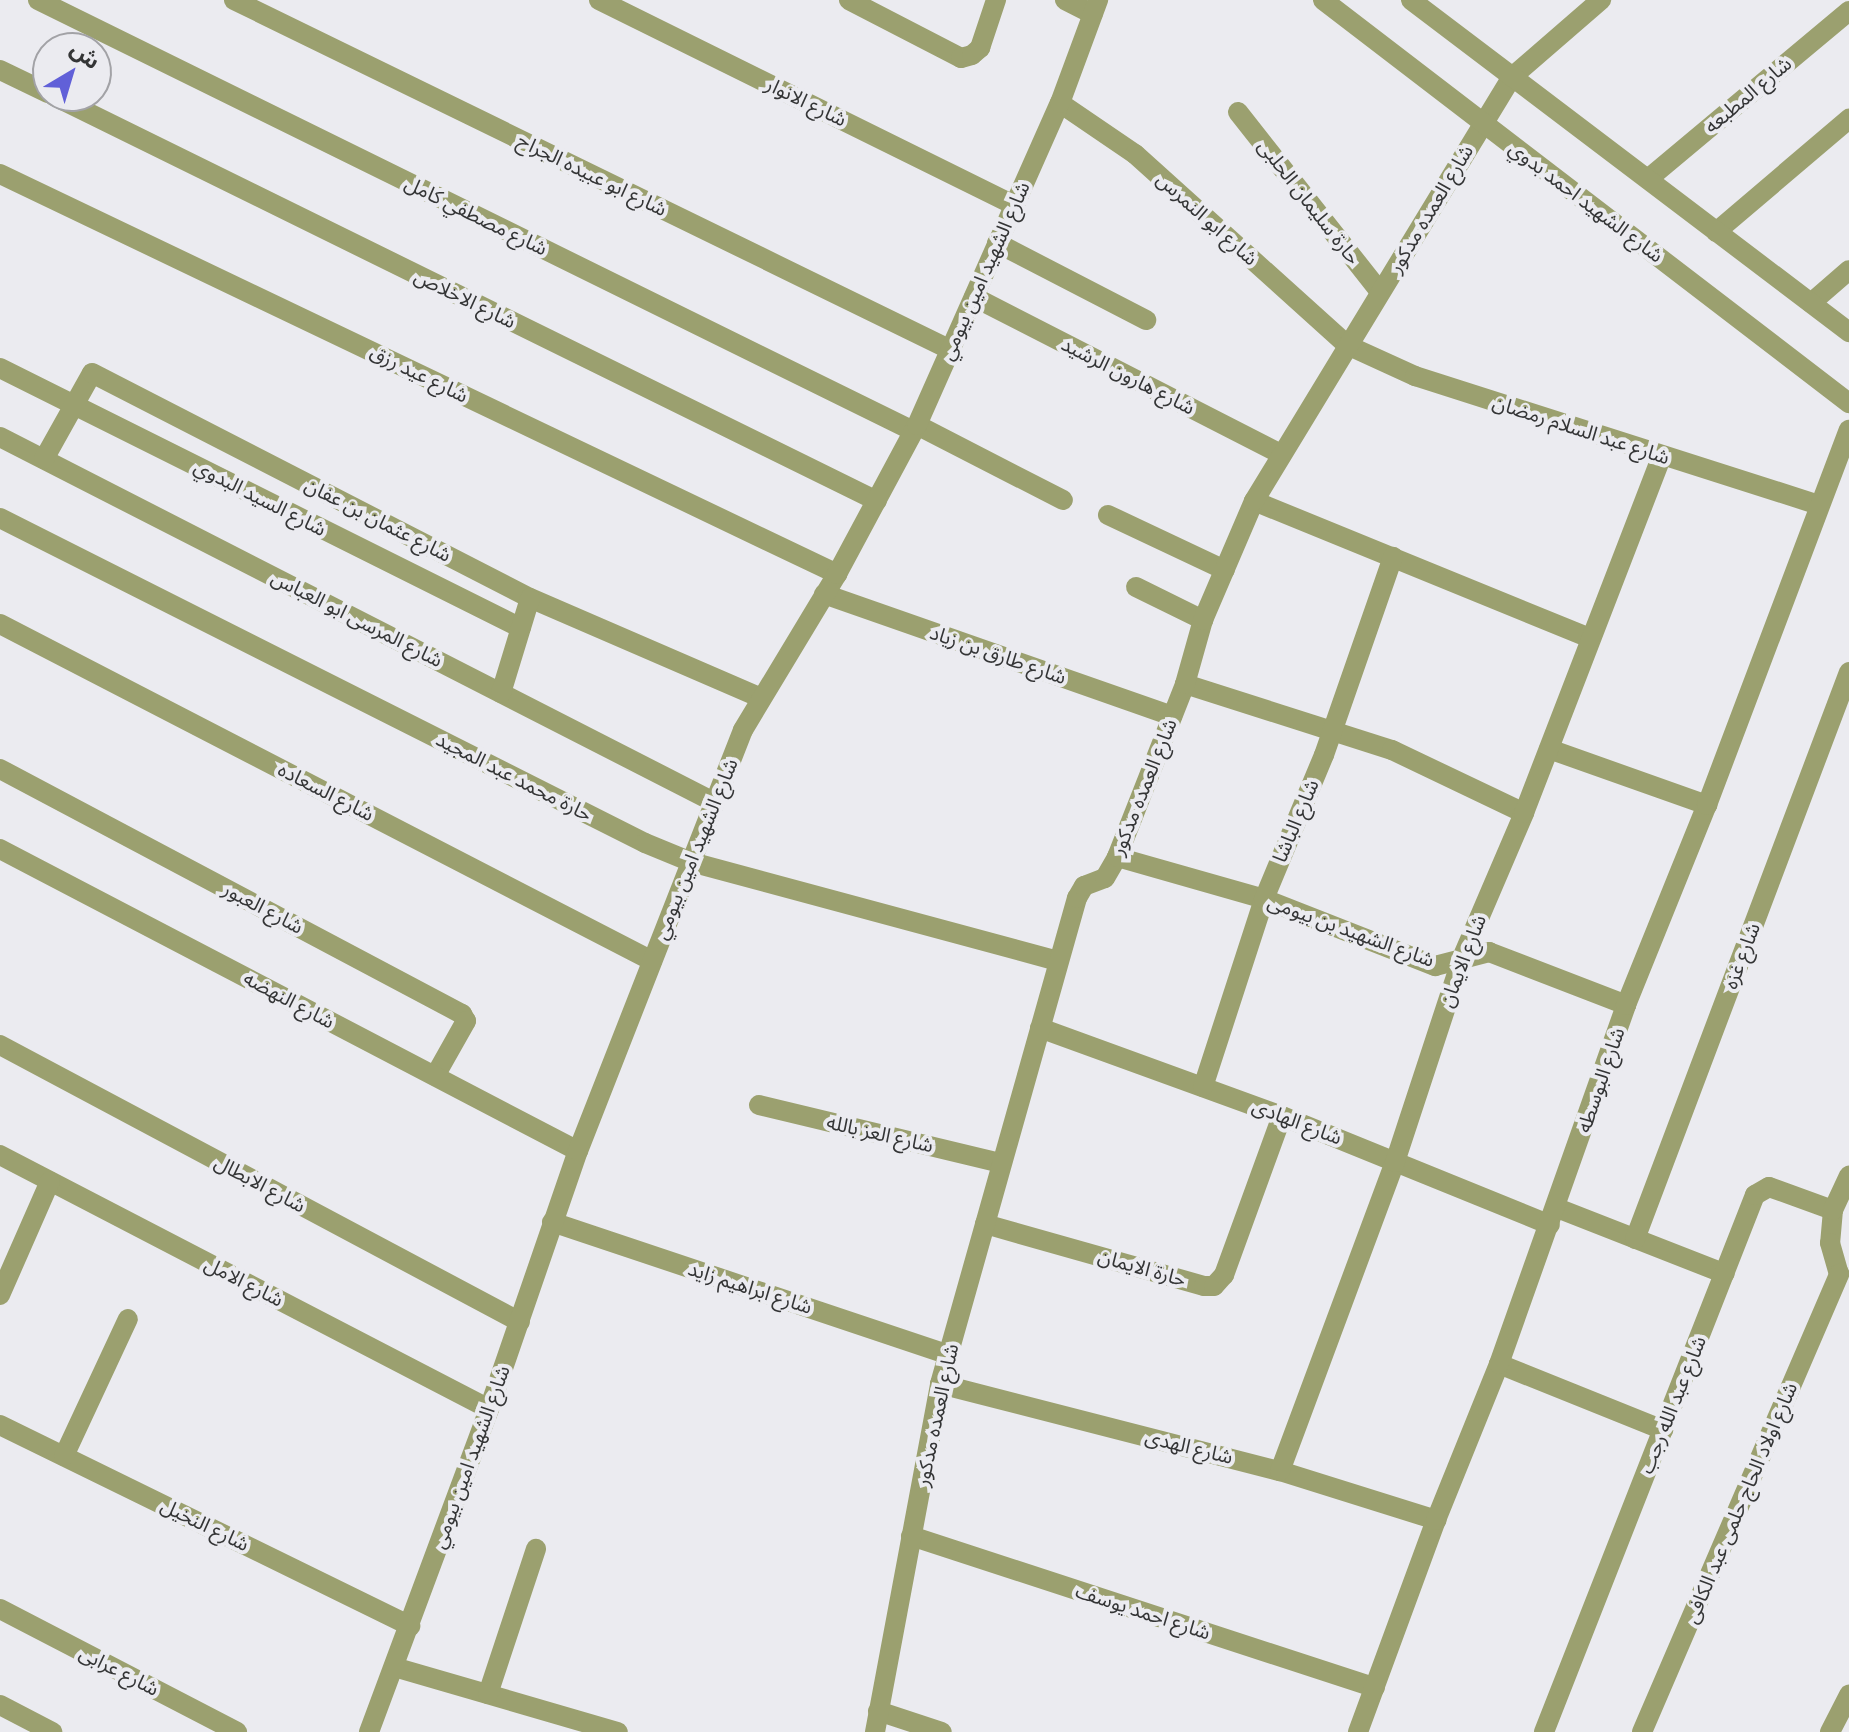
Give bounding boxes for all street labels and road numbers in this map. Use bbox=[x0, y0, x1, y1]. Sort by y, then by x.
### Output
street label: شارع المطبعه bbox=[1700, 52, 1796, 138]
street label: شارع الانوار bbox=[762, 72, 850, 132]
street label: شارع ابو عبيده الجراح bbox=[513, 128, 671, 222]
street label: حارة سليمان الحلبى bbox=[1253, 135, 1365, 269]
street label: شارع الشهيد احمد بدوي bbox=[1504, 136, 1668, 268]
street label: شارع العمده مدكور bbox=[1383, 141, 1479, 277]
street label: شارع ابو النمرس bbox=[1151, 167, 1263, 271]
street label: شارع مصطفي كامل bbox=[401, 171, 551, 261]
street label: شارع الشهيد امين بيومي bbox=[935, 178, 1035, 364]
street label: شارع الاخلاص bbox=[410, 264, 520, 334]
street label: شارع هارون الرشيد bbox=[1057, 332, 1199, 420]
street label: شارع عيد رزق bbox=[366, 340, 472, 408]
street label: شارع عبد السلام رمضان bbox=[1489, 390, 1673, 470]
street label: شارع السيد البدوي bbox=[190, 454, 330, 542]
street label: شارع عثمان بن عفان bbox=[301, 473, 455, 567]
street label: شارع المرسى ابو العباس bbox=[267, 565, 447, 673]
street label: شارع طارق بن زياد bbox=[927, 620, 1069, 690]
street label: شارع العمده مدكور bbox=[1106, 715, 1182, 859]
street label: حارة محمد عبد المجيد bbox=[432, 727, 596, 827]
street label: شارع الشهيد امين بيومي bbox=[649, 755, 743, 943]
street label: شارع السعاده bbox=[274, 758, 378, 826]
street label: شارع الباشا bbox=[1268, 776, 1324, 866]
street label: شارع العبور bbox=[219, 877, 307, 939]
street label: شارع الشهيد بن بيومى bbox=[1264, 890, 1438, 972]
street label: شارع الايمان bbox=[1434, 911, 1492, 1011]
street label: شارع غزه bbox=[1718, 920, 1766, 992]
street label: شارع النهضه bbox=[240, 966, 338, 1034]
street label: شارع البوسطه bbox=[1572, 1024, 1630, 1136]
street label: شارع الهادى bbox=[1249, 1094, 1345, 1150]
street label: شارع العز بالله bbox=[824, 1110, 936, 1158]
street label: شارع الابطال bbox=[211, 1150, 309, 1218]
street label: حارة الايمان bbox=[1095, 1244, 1189, 1292]
street label: شارع الامل bbox=[201, 1252, 287, 1312]
street label: شارع ابراهيم زايد bbox=[685, 1257, 815, 1319]
street label: شارع عبد الله رجب bbox=[1634, 1333, 1712, 1477]
street label: شارع العمده مدكور bbox=[910, 1342, 964, 1488]
street label: شارع الشهيد امين بيومي bbox=[427, 1362, 515, 1552]
street label: شارع اولاد الحاج حلمى عبد الكافى bbox=[1679, 1379, 1803, 1627]
street label: شارع الهدى bbox=[1143, 1425, 1235, 1469]
street label: شارع النخيل bbox=[157, 1493, 253, 1557]
street label: شارع احمد يوسف bbox=[1073, 1579, 1213, 1645]
street label: شارع عرابى bbox=[75, 1641, 163, 1701]

